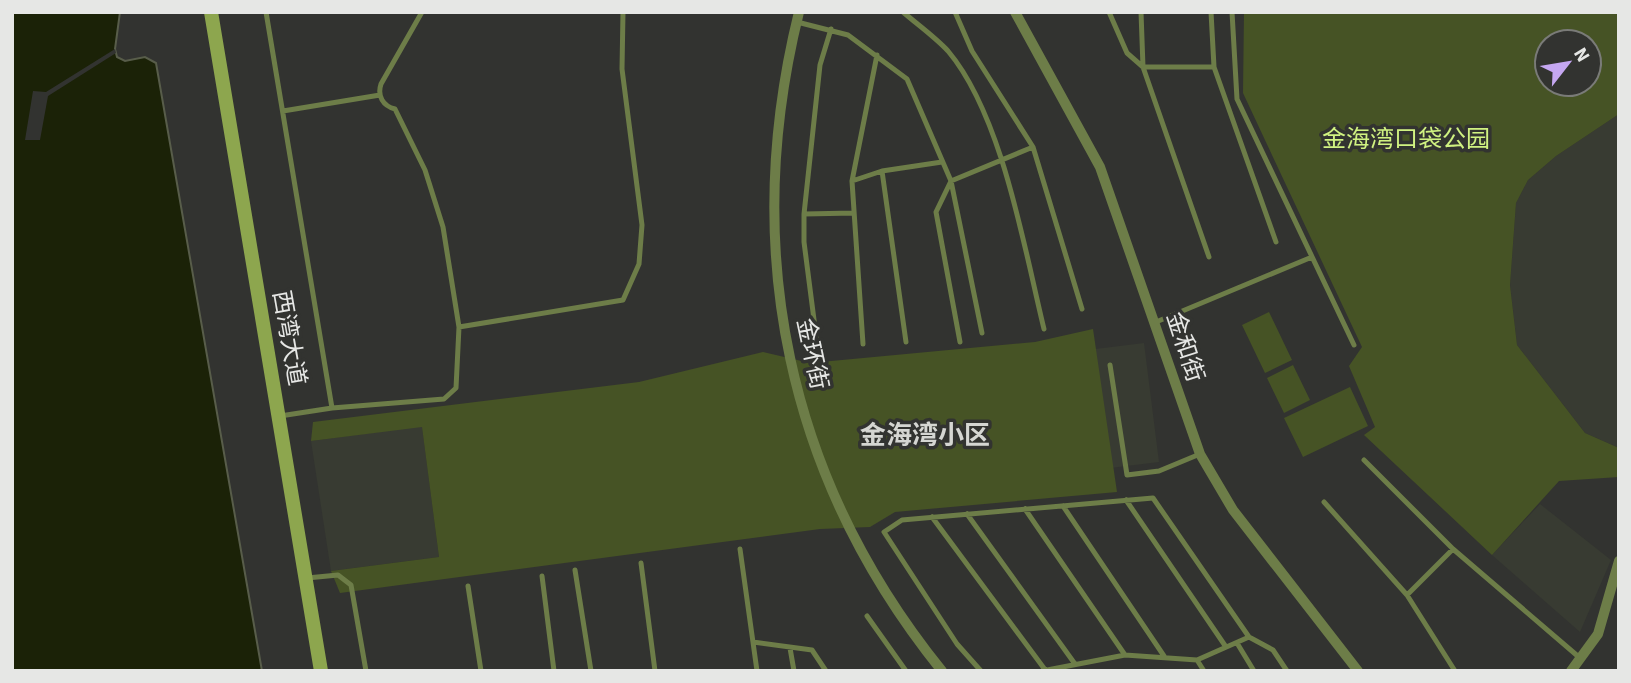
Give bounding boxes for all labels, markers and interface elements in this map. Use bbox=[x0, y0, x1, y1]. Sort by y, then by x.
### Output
north arrow bbox=[1533, 28, 1603, 98]
text: N bbox=[1566, 43, 1596, 67]
park label: 金海湾口袋公园 bbox=[1322, 122, 1490, 157]
street label: 西湾大道 bbox=[263, 288, 315, 388]
street label: 金和街 bbox=[1157, 307, 1213, 387]
street label: 金环街 bbox=[787, 315, 837, 393]
district label: 金海湾小区 bbox=[860, 417, 990, 454]

